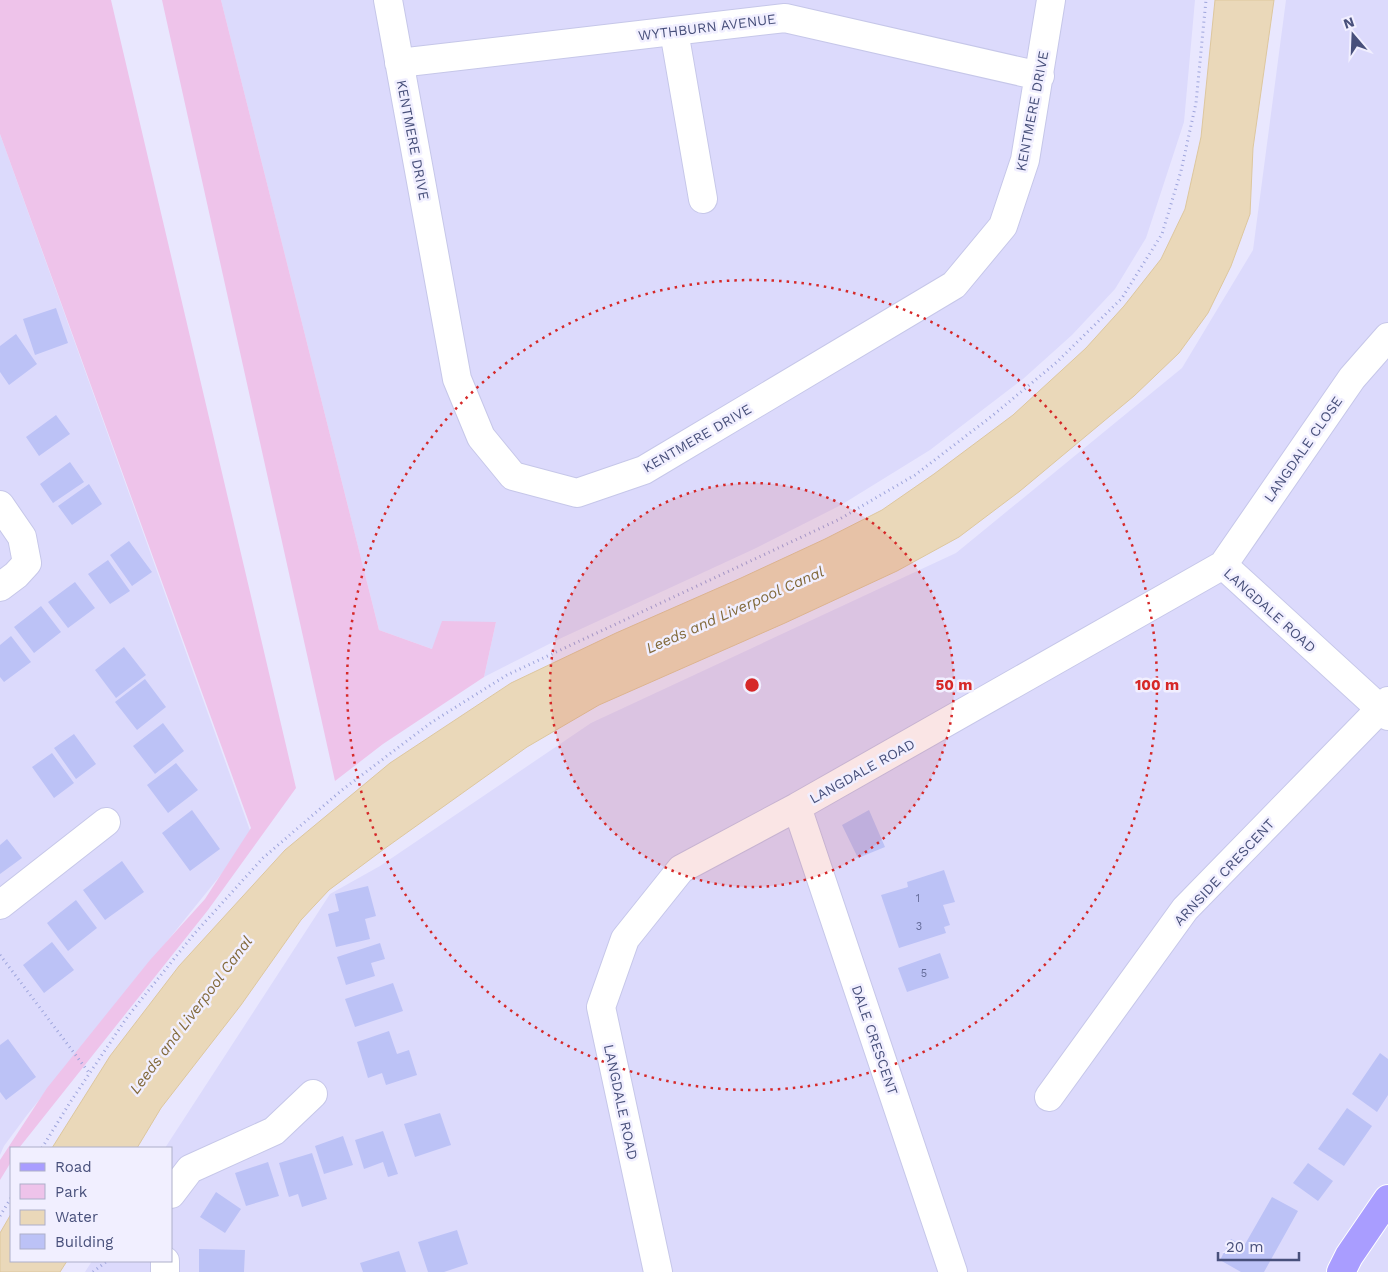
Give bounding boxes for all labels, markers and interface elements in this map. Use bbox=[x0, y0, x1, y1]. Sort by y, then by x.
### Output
north arrow bbox=[1328, 10, 1378, 60]
street label: WYTHBURN AVENUE bbox=[637, 11, 777, 43]
text: N bbox=[1341, 13, 1356, 32]
street label: KENTMERE DRIVE bbox=[1012, 49, 1052, 173]
street label: KENTMERE DRIVE bbox=[393, 78, 433, 202]
street label: LANGDALE CLOSE bbox=[1261, 393, 1345, 505]
street label: KENTMERE DRIVE bbox=[640, 400, 754, 476]
water label: Leeds and Liverpool Canal bbox=[643, 562, 827, 657]
street label: LANGDALE ROAD bbox=[1221, 565, 1319, 655]
centre of rings bbox=[743, 676, 761, 694]
text: 50 m bbox=[936, 676, 972, 694]
text: 100 m bbox=[1135, 676, 1179, 694]
street label: LANGDALE ROAD bbox=[807, 735, 917, 807]
street label: ARNSIDE CRESCENT bbox=[1170, 815, 1278, 929]
house number: 1 bbox=[916, 892, 920, 905]
house number: 3 bbox=[916, 920, 922, 933]
water label: Leeds and Liverpool Canal bbox=[126, 932, 256, 1097]
house number: 5 bbox=[921, 967, 927, 980]
street label: DALE CRESCENT bbox=[849, 983, 901, 1098]
street label: LANGDALE ROAD bbox=[601, 1043, 641, 1161]
legend bbox=[10, 1147, 172, 1262]
text: Road bbox=[55, 1158, 92, 1176]
text: Park bbox=[55, 1183, 88, 1201]
text: Water bbox=[55, 1208, 98, 1226]
scale bar bbox=[1218, 1230, 1299, 1262]
text: Building bbox=[55, 1233, 113, 1251]
text: 20 m bbox=[1226, 1238, 1264, 1256]

